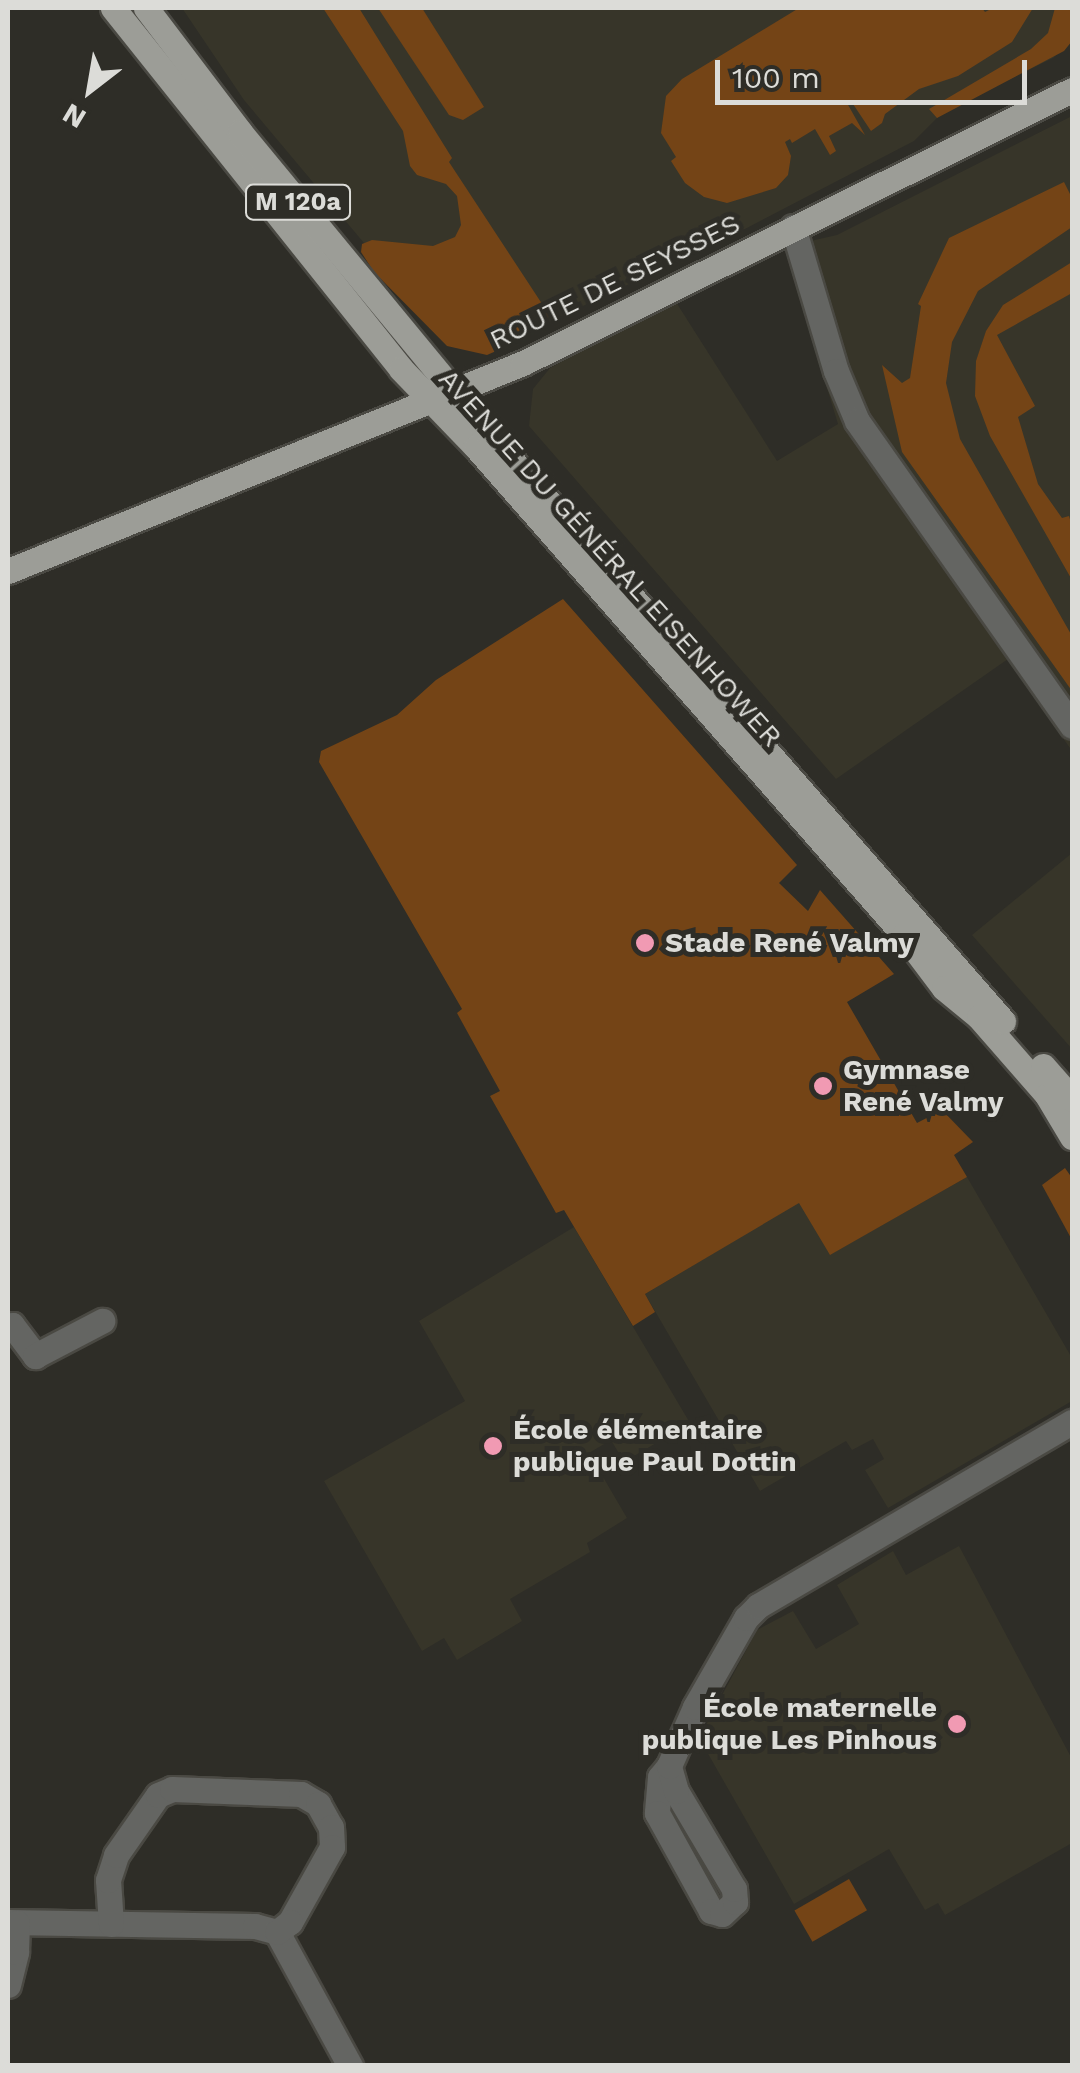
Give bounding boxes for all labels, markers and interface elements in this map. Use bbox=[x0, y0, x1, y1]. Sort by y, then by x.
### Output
north arrow bbox=[40, 40, 140, 140]
scale bar bbox=[720, 40, 1032, 102]
text: 100 m bbox=[732, 60, 820, 95]
text: N bbox=[57, 97, 92, 136]
road number: M 120a bbox=[243, 182, 353, 222]
street label: ROUTE DE SEYSSES bbox=[484, 207, 746, 357]
street label: AVENUE DU GÉNÉRAL EISENHOWER bbox=[431, 362, 789, 754]
place label: Stade René Valmy bbox=[665, 926, 915, 960]
marker: Stade René Valmy bbox=[634, 932, 656, 954]
place label: Gymnase René Valmy bbox=[843, 1053, 1004, 1119]
marker: Gymnase René Valmy bbox=[812, 1075, 834, 1097]
place label: École élémentaire publique Paul Dottin bbox=[513, 1413, 797, 1479]
marker: École élémentaire publique Paul Dottin bbox=[482, 1435, 504, 1457]
place label: École maternelle publique Les Pinhous bbox=[642, 1691, 937, 1757]
marker: École maternelle publique Les Pinhous bbox=[946, 1713, 968, 1735]

